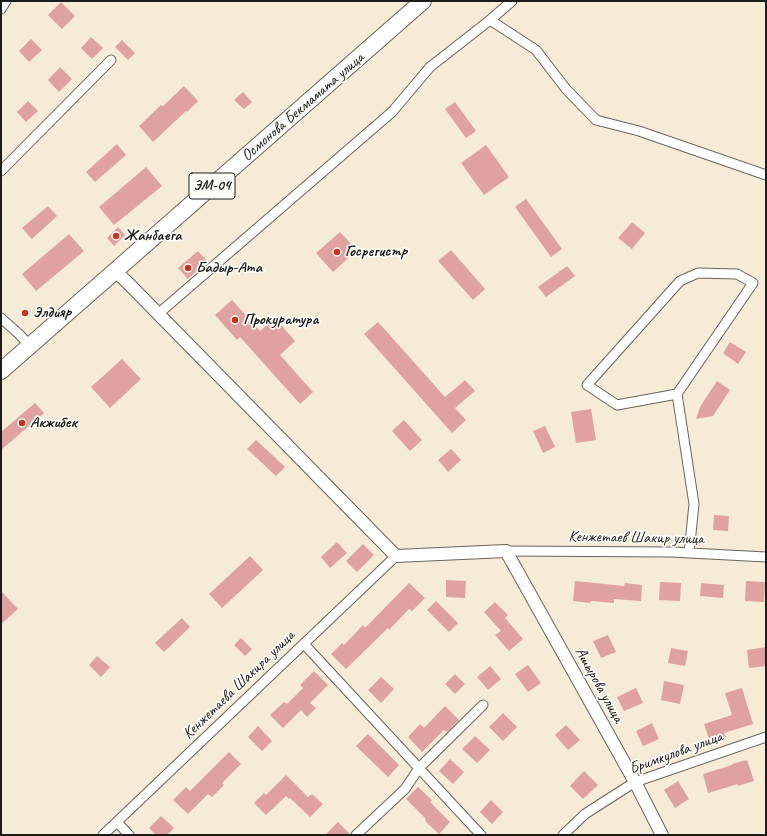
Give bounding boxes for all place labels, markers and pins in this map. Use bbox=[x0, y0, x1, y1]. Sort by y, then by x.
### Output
place label: Жанбаега bbox=[124, 226, 181, 246]
marker: Жанбаега bbox=[111, 231, 121, 241]
place label: Госрегистр bbox=[345, 242, 407, 262]
marker: Госрегистр bbox=[332, 247, 342, 257]
place label: Бадыр-Ата bbox=[196, 258, 262, 278]
marker: Бадыр-Ата bbox=[183, 263, 193, 273]
place label: Элдияр bbox=[33, 303, 71, 323]
marker: Элдияр bbox=[20, 308, 30, 318]
place label: Прокуратура bbox=[243, 310, 319, 330]
marker: Прокуратура bbox=[230, 315, 240, 325]
place label: Акжибек bbox=[30, 413, 77, 433]
marker: Акжибек bbox=[17, 418, 27, 428]

